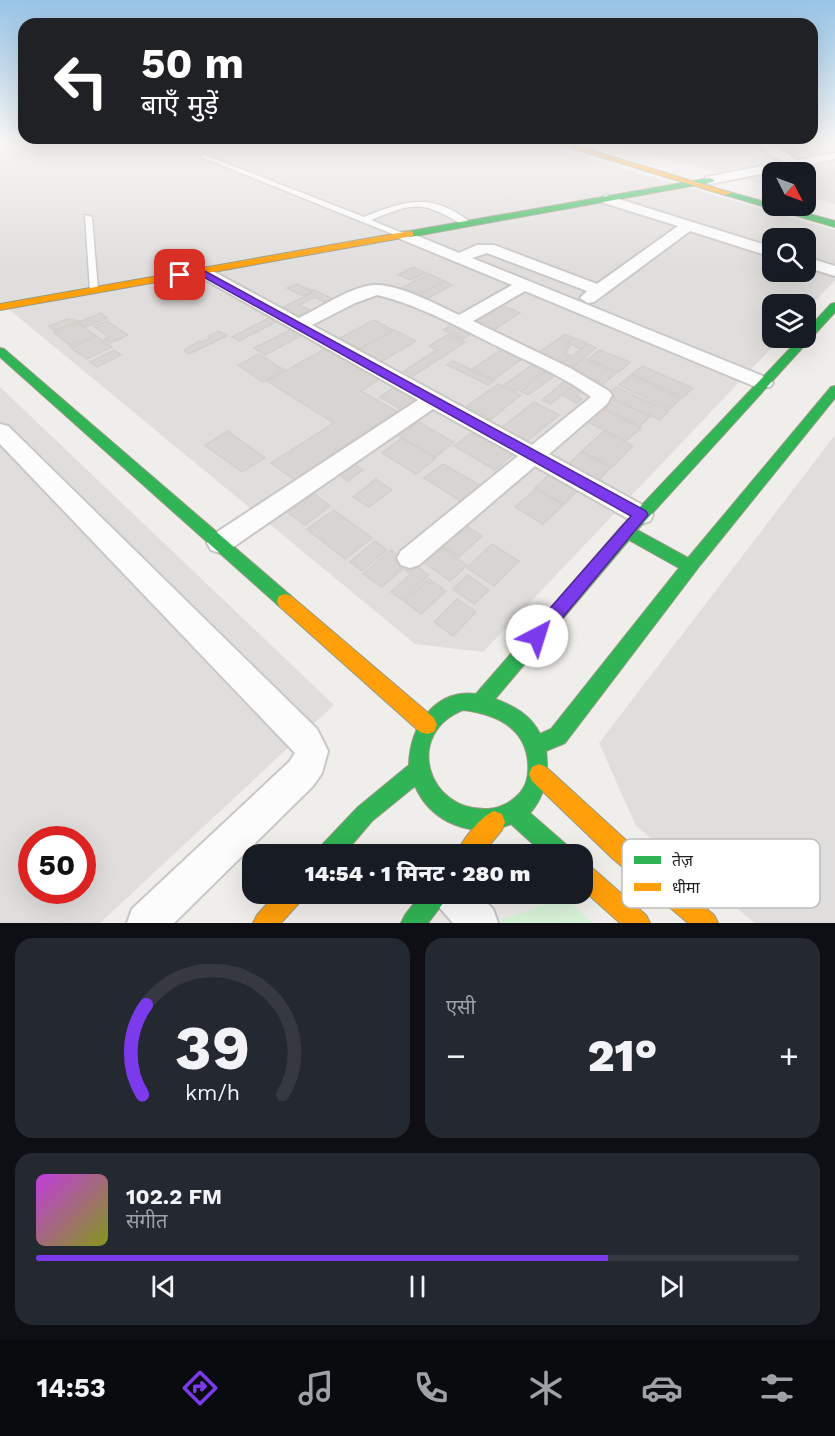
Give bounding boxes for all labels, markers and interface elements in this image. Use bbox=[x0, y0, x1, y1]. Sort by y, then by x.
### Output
text: 50 m bbox=[141, 39, 244, 88]
icon: left bbox=[42, 42, 120, 120]
text: बाएँ मुड़ें bbox=[141, 89, 218, 121]
north arrow bbox=[762, 162, 816, 216]
map controls bbox=[762, 162, 816, 348]
button: search bbox=[762, 228, 816, 282]
pin bbox=[154, 249, 205, 300]
icon: arrive bbox=[163, 258, 196, 291]
button: layers bbox=[762, 294, 816, 348]
position arrow bbox=[505, 604, 569, 668]
speed limit sign: 50 bbox=[18, 826, 96, 904]
legend bbox=[622, 839, 820, 908]
text: तेज़ bbox=[672, 851, 694, 870]
text: 14:54 · 1 मिनट · 280 m bbox=[305, 861, 530, 886]
text: धीमा bbox=[672, 878, 701, 897]
text: एसी bbox=[446, 995, 476, 1019]
text: 39 bbox=[175, 1011, 250, 1084]
text: 21° bbox=[588, 1029, 657, 1082]
text: − bbox=[446, 1036, 466, 1075]
text: + bbox=[779, 1036, 799, 1075]
text: km/h bbox=[185, 1080, 240, 1105]
text: 102.2 FM bbox=[126, 1184, 222, 1209]
text: संगीत bbox=[126, 1209, 167, 1233]
icon: previous bbox=[147, 1270, 180, 1303]
icon: pause bbox=[401, 1270, 434, 1303]
icon: next bbox=[655, 1270, 688, 1303]
icon: directions bbox=[179, 1367, 221, 1409]
icon: music bbox=[295, 1367, 337, 1409]
icon: phone bbox=[410, 1367, 452, 1409]
icon: climate bbox=[525, 1367, 567, 1409]
icon: car bbox=[641, 1367, 683, 1409]
icon: filters bbox=[756, 1367, 798, 1409]
text: 14:53 bbox=[37, 1372, 106, 1404]

